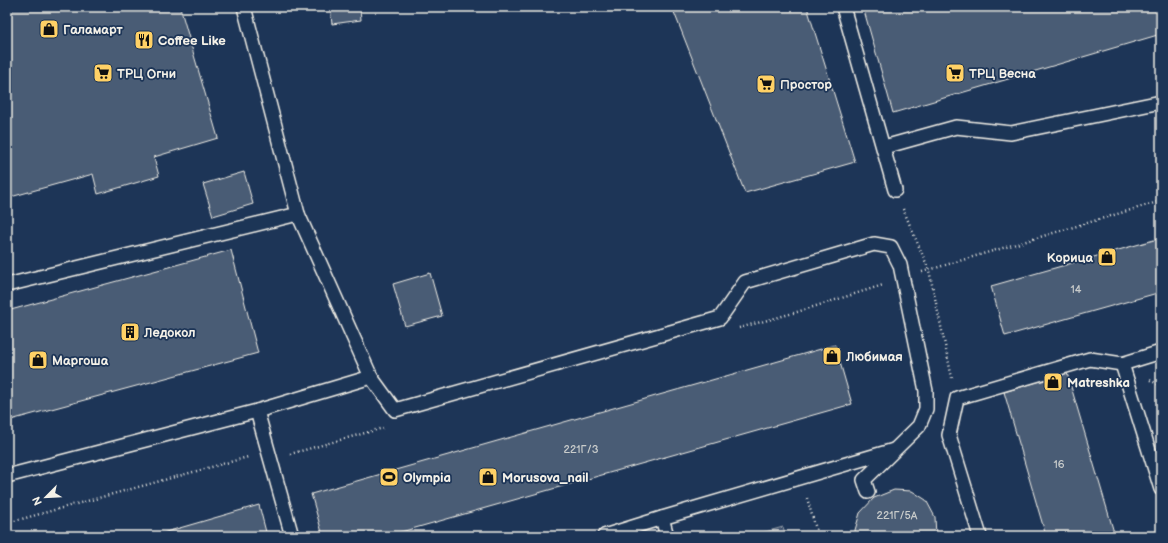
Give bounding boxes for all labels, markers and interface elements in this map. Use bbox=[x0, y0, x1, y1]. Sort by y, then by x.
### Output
shop icon: Галамарт bbox=[38, 18, 60, 40]
place label: Галамарт bbox=[63, 22, 123, 38]
restaurant icon: Coffee Like bbox=[133, 29, 155, 51]
place label: Coffee Like bbox=[158, 33, 226, 49]
supermarket icon: ТРЦ Огни bbox=[92, 62, 114, 84]
supermarket icon: ТРЦ Весна bbox=[944, 62, 966, 84]
place label: ТРЦ Огни bbox=[117, 66, 176, 82]
place label: ТРЦ Весна bbox=[969, 66, 1036, 82]
supermarket icon: Простор bbox=[755, 73, 777, 95]
place label: Простор bbox=[780, 77, 832, 93]
shop icon: Корица bbox=[1096, 246, 1118, 268]
place label: Корица bbox=[1047, 250, 1093, 266]
house number: 14 bbox=[1071, 283, 1082, 296]
building icon: Ледокол bbox=[119, 321, 141, 343]
place label: Ледокол bbox=[143, 325, 196, 341]
shop icon: Любимая bbox=[821, 345, 843, 367]
shop icon: Маргоша bbox=[27, 349, 49, 371]
place label: Любимая bbox=[845, 349, 903, 365]
place label: Маргоша bbox=[52, 353, 109, 369]
shop icon: Matreshka bbox=[1042, 371, 1064, 393]
place label: Matreshka bbox=[1067, 375, 1130, 391]
house number: 221Г/3 bbox=[564, 443, 599, 456]
house number: 16 bbox=[1054, 458, 1065, 471]
sports icon: Olympia bbox=[378, 466, 400, 488]
shop icon: Morusova_nail bbox=[477, 466, 499, 488]
place label: Olympia bbox=[403, 470, 451, 486]
place label: Morusova_nail bbox=[502, 470, 589, 486]
north arrow bbox=[26, 477, 66, 517]
text: N bbox=[30, 494, 45, 507]
house number: 221Г/5А bbox=[876, 509, 918, 522]

